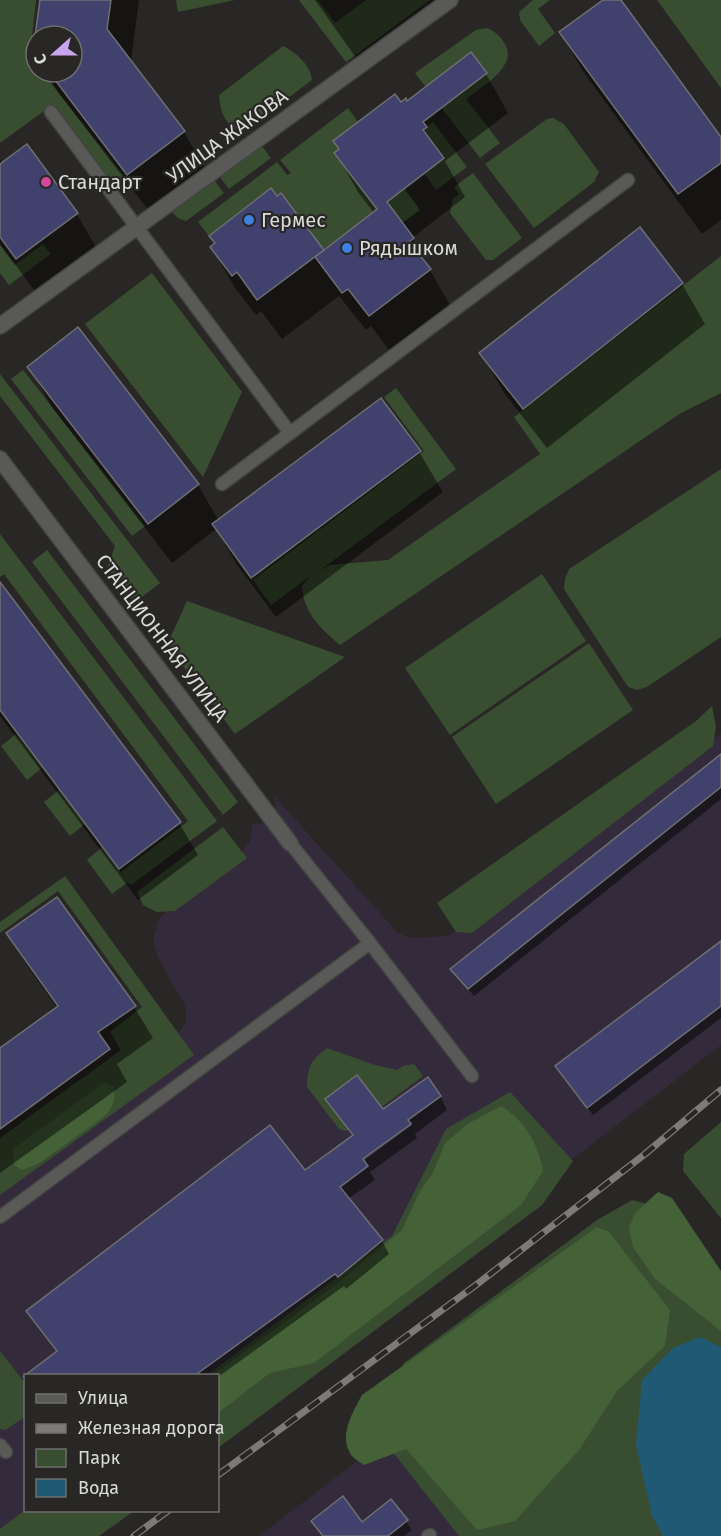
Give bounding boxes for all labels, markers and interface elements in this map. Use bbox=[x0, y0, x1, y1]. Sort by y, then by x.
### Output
north arrow bbox=[24, 24, 84, 84]
text: С bbox=[30, 51, 51, 67]
street label: УЛИЦА ЖАКОВА bbox=[162, 84, 293, 188]
place label: Стандарт bbox=[58, 170, 143, 194]
marker: Стандарт bbox=[39, 175, 53, 189]
place label: Гермес bbox=[261, 208, 326, 232]
marker: Гермес bbox=[242, 213, 256, 227]
place label: Рядышком bbox=[359, 236, 458, 260]
marker: Рядышком bbox=[340, 241, 354, 255]
street label: СТАНЦИОННАЯ УЛИЦА bbox=[91, 549, 233, 727]
legend bbox=[24, 1374, 219, 1512]
text: Улица bbox=[78, 1387, 128, 1409]
text: Железная дорога bbox=[78, 1417, 225, 1439]
text: Парк bbox=[78, 1447, 121, 1469]
text: Вода bbox=[78, 1477, 119, 1499]

